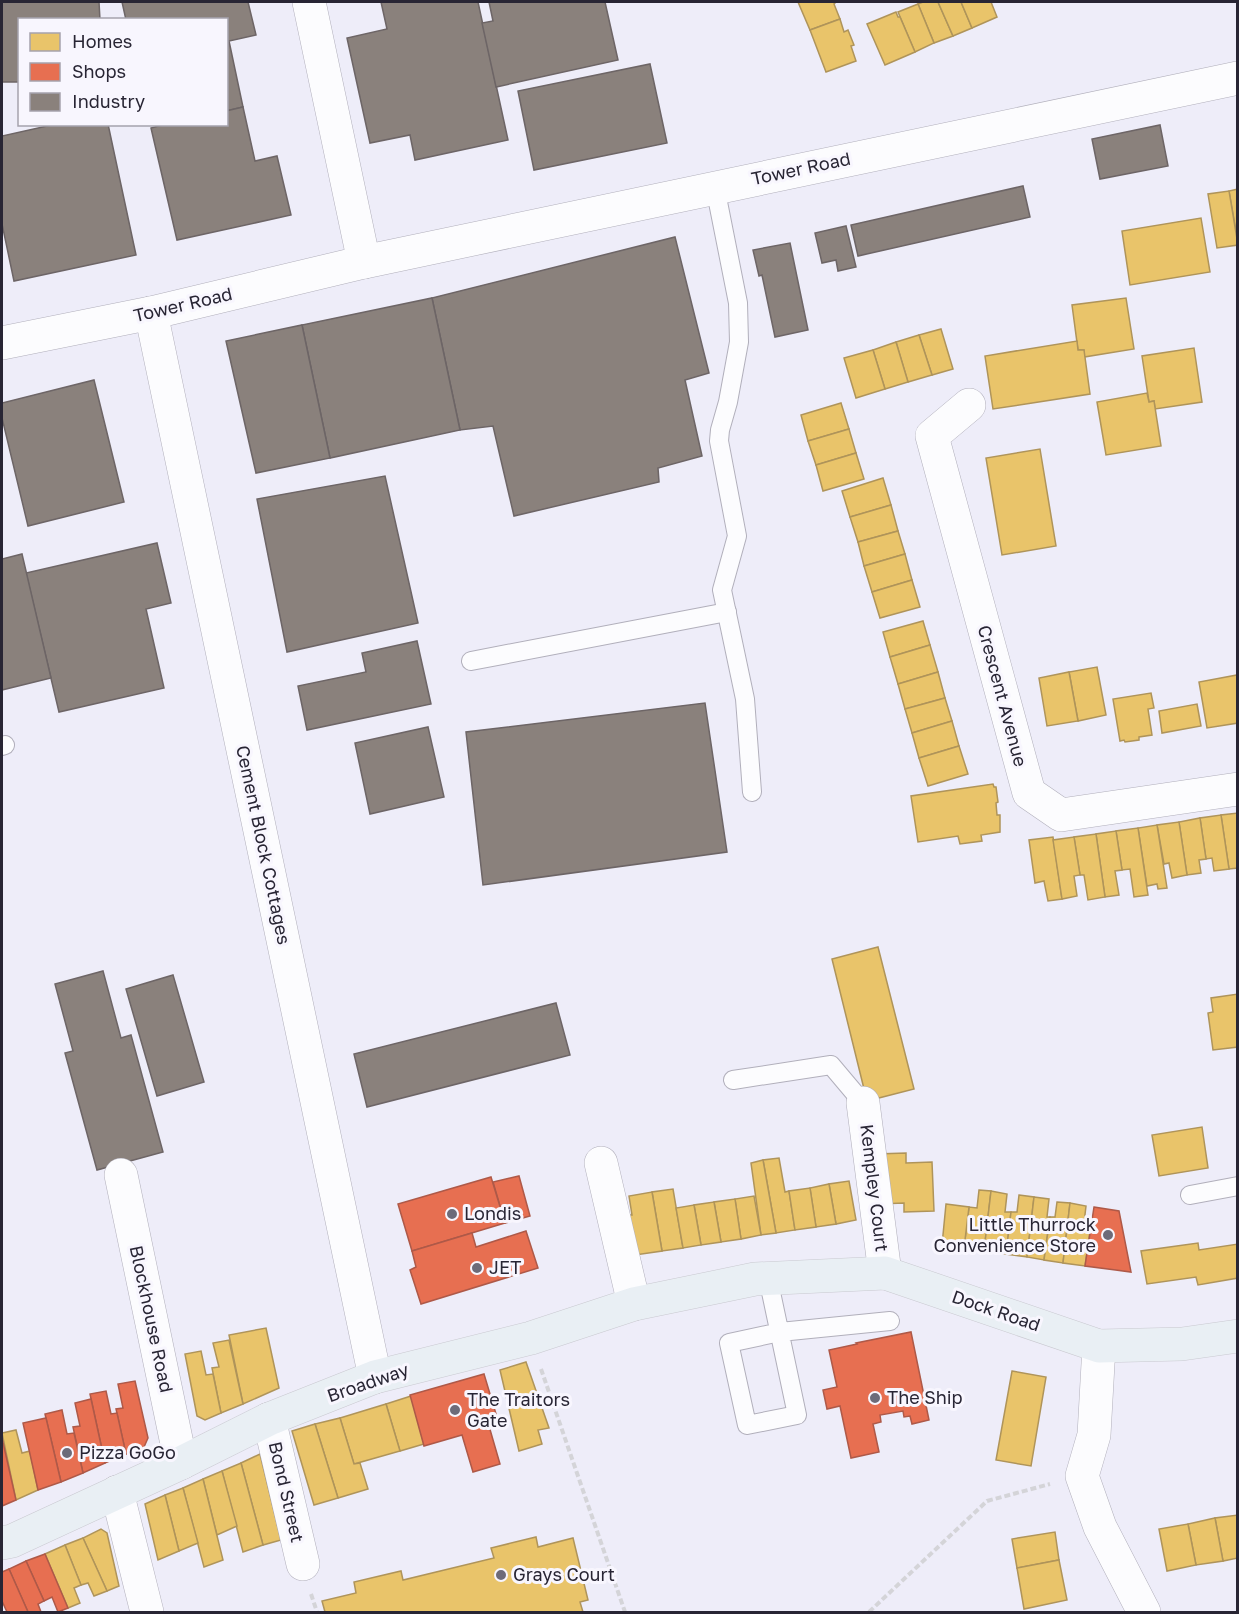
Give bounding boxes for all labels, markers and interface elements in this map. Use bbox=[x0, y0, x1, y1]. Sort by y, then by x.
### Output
legend bbox=[18, 18, 228, 126]
text: Homes bbox=[72, 30, 132, 52]
text: Shops bbox=[72, 60, 126, 82]
text: Industry bbox=[72, 90, 145, 112]
street label: Tower Road bbox=[749, 147, 852, 189]
street label: Tower Road bbox=[131, 282, 234, 326]
street label: Crescent Avenue bbox=[974, 623, 1032, 769]
street label: Cement Block Cottages bbox=[232, 743, 296, 946]
street label: Kempley Court bbox=[856, 1123, 894, 1253]
place label: Londis bbox=[464, 1202, 521, 1224]
marker: Londis bbox=[445, 1207, 459, 1221]
place label: Little Thurrock Convenience Store bbox=[933, 1213, 1096, 1256]
marker: Little Thurrock Convenience Store bbox=[1101, 1228, 1115, 1242]
street label: Blockhouse Road bbox=[126, 1243, 178, 1394]
place label: JET bbox=[489, 1256, 521, 1278]
marker: JET bbox=[470, 1261, 484, 1275]
street label: Dock Road bbox=[949, 1285, 1043, 1335]
street label: Broadway bbox=[324, 1358, 411, 1406]
place label: The Ship bbox=[887, 1386, 963, 1408]
place label: The Traitors Gate bbox=[467, 1388, 570, 1431]
marker: The Ship bbox=[868, 1391, 882, 1405]
marker: The Traitors Gate bbox=[448, 1403, 462, 1417]
street label: Bond Street bbox=[265, 1439, 309, 1544]
place label: Pizza GoGo bbox=[79, 1441, 176, 1463]
marker: Pizza GoGo bbox=[60, 1446, 74, 1460]
place label: Grays Court bbox=[513, 1563, 615, 1585]
marker: Grays Court bbox=[494, 1568, 508, 1582]

